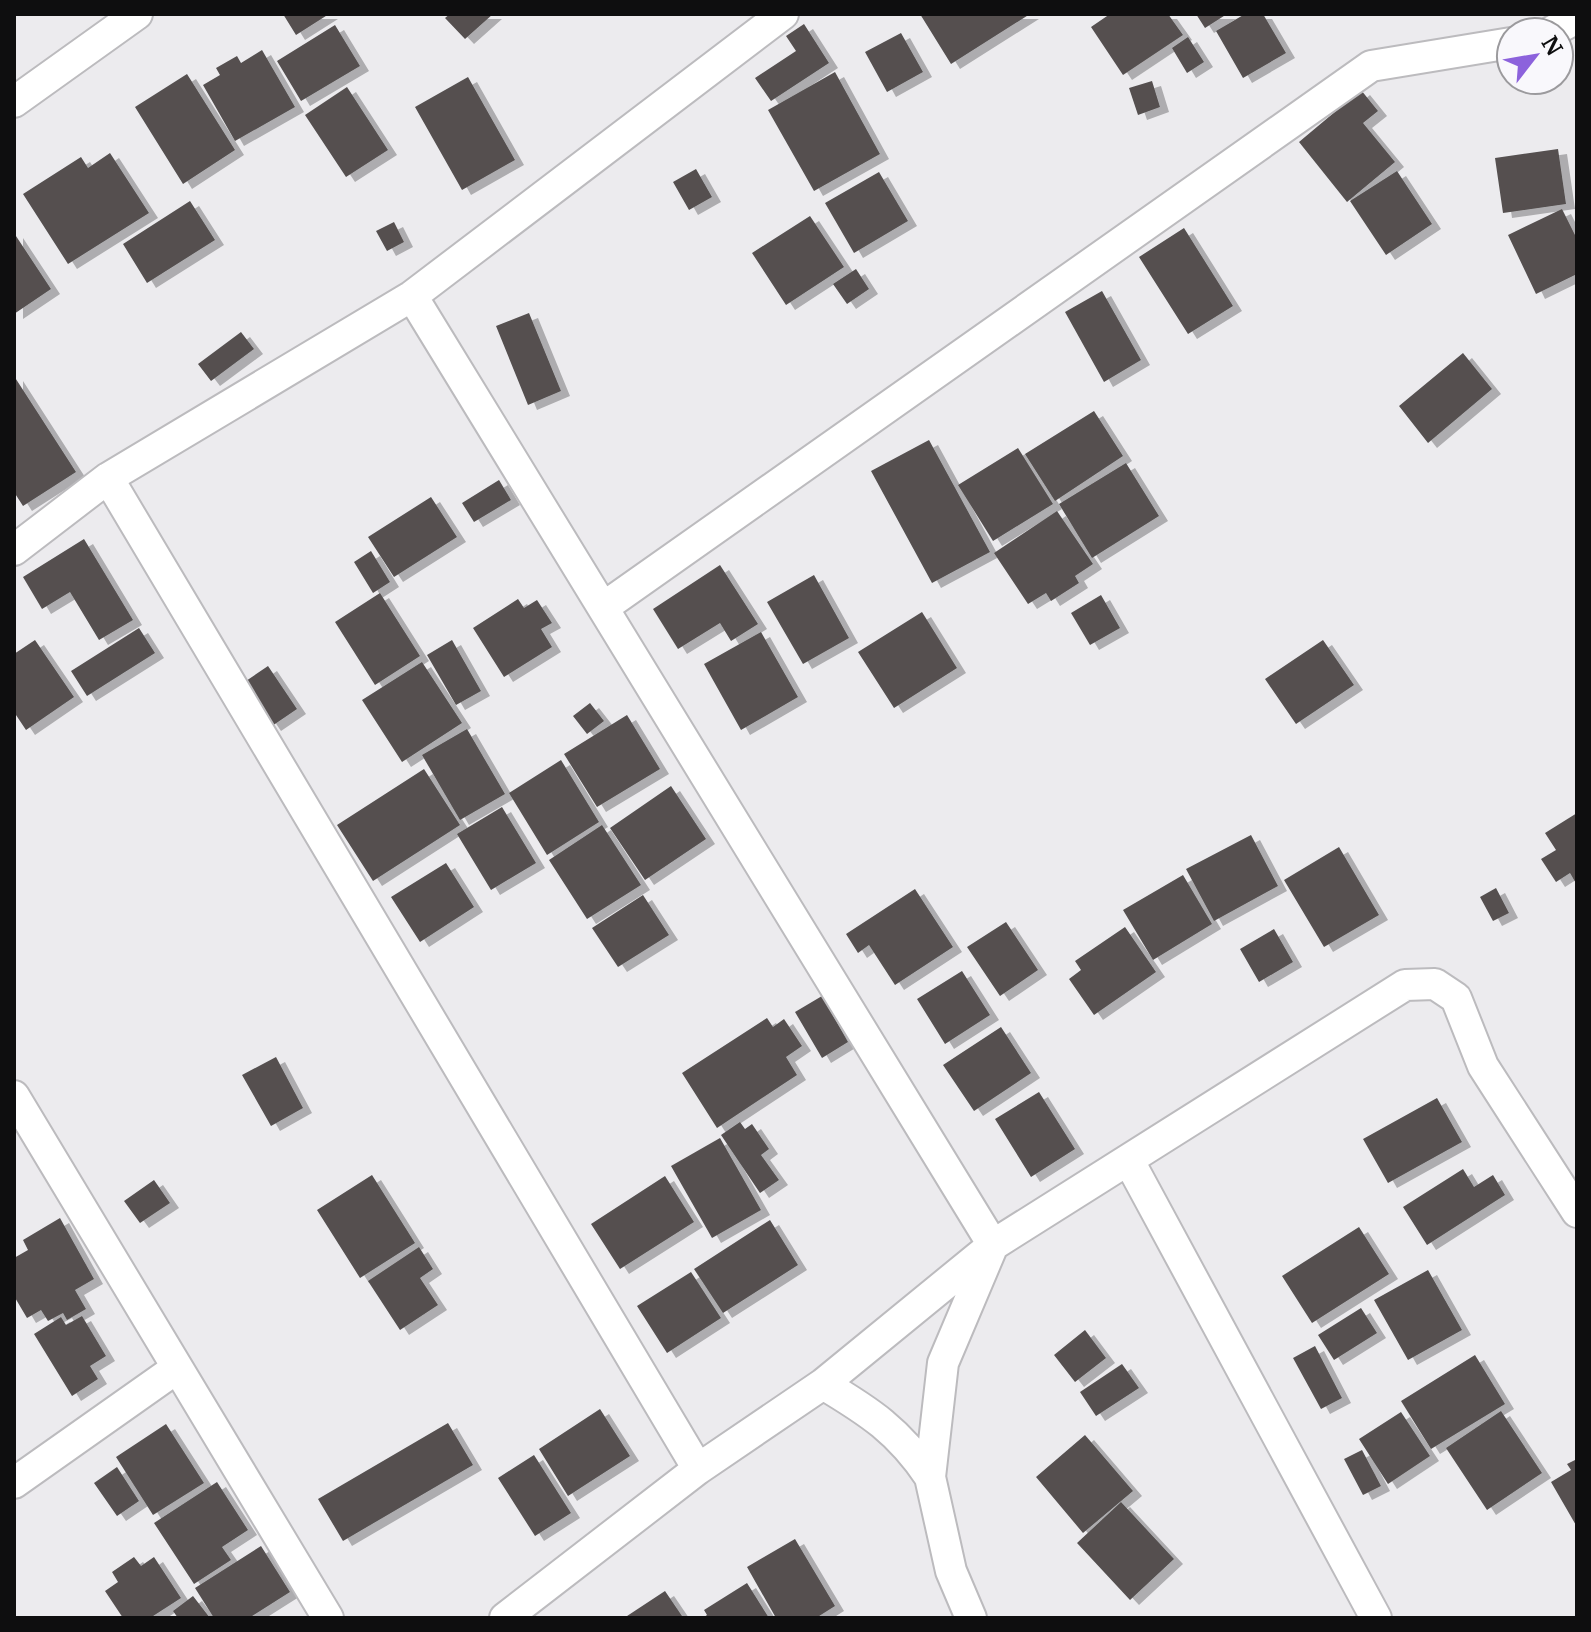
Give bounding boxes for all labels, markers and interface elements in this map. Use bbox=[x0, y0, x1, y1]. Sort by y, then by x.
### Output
north arrow bbox=[1495, 16, 1575, 96]
text: N bbox=[1536, 31, 1569, 61]

